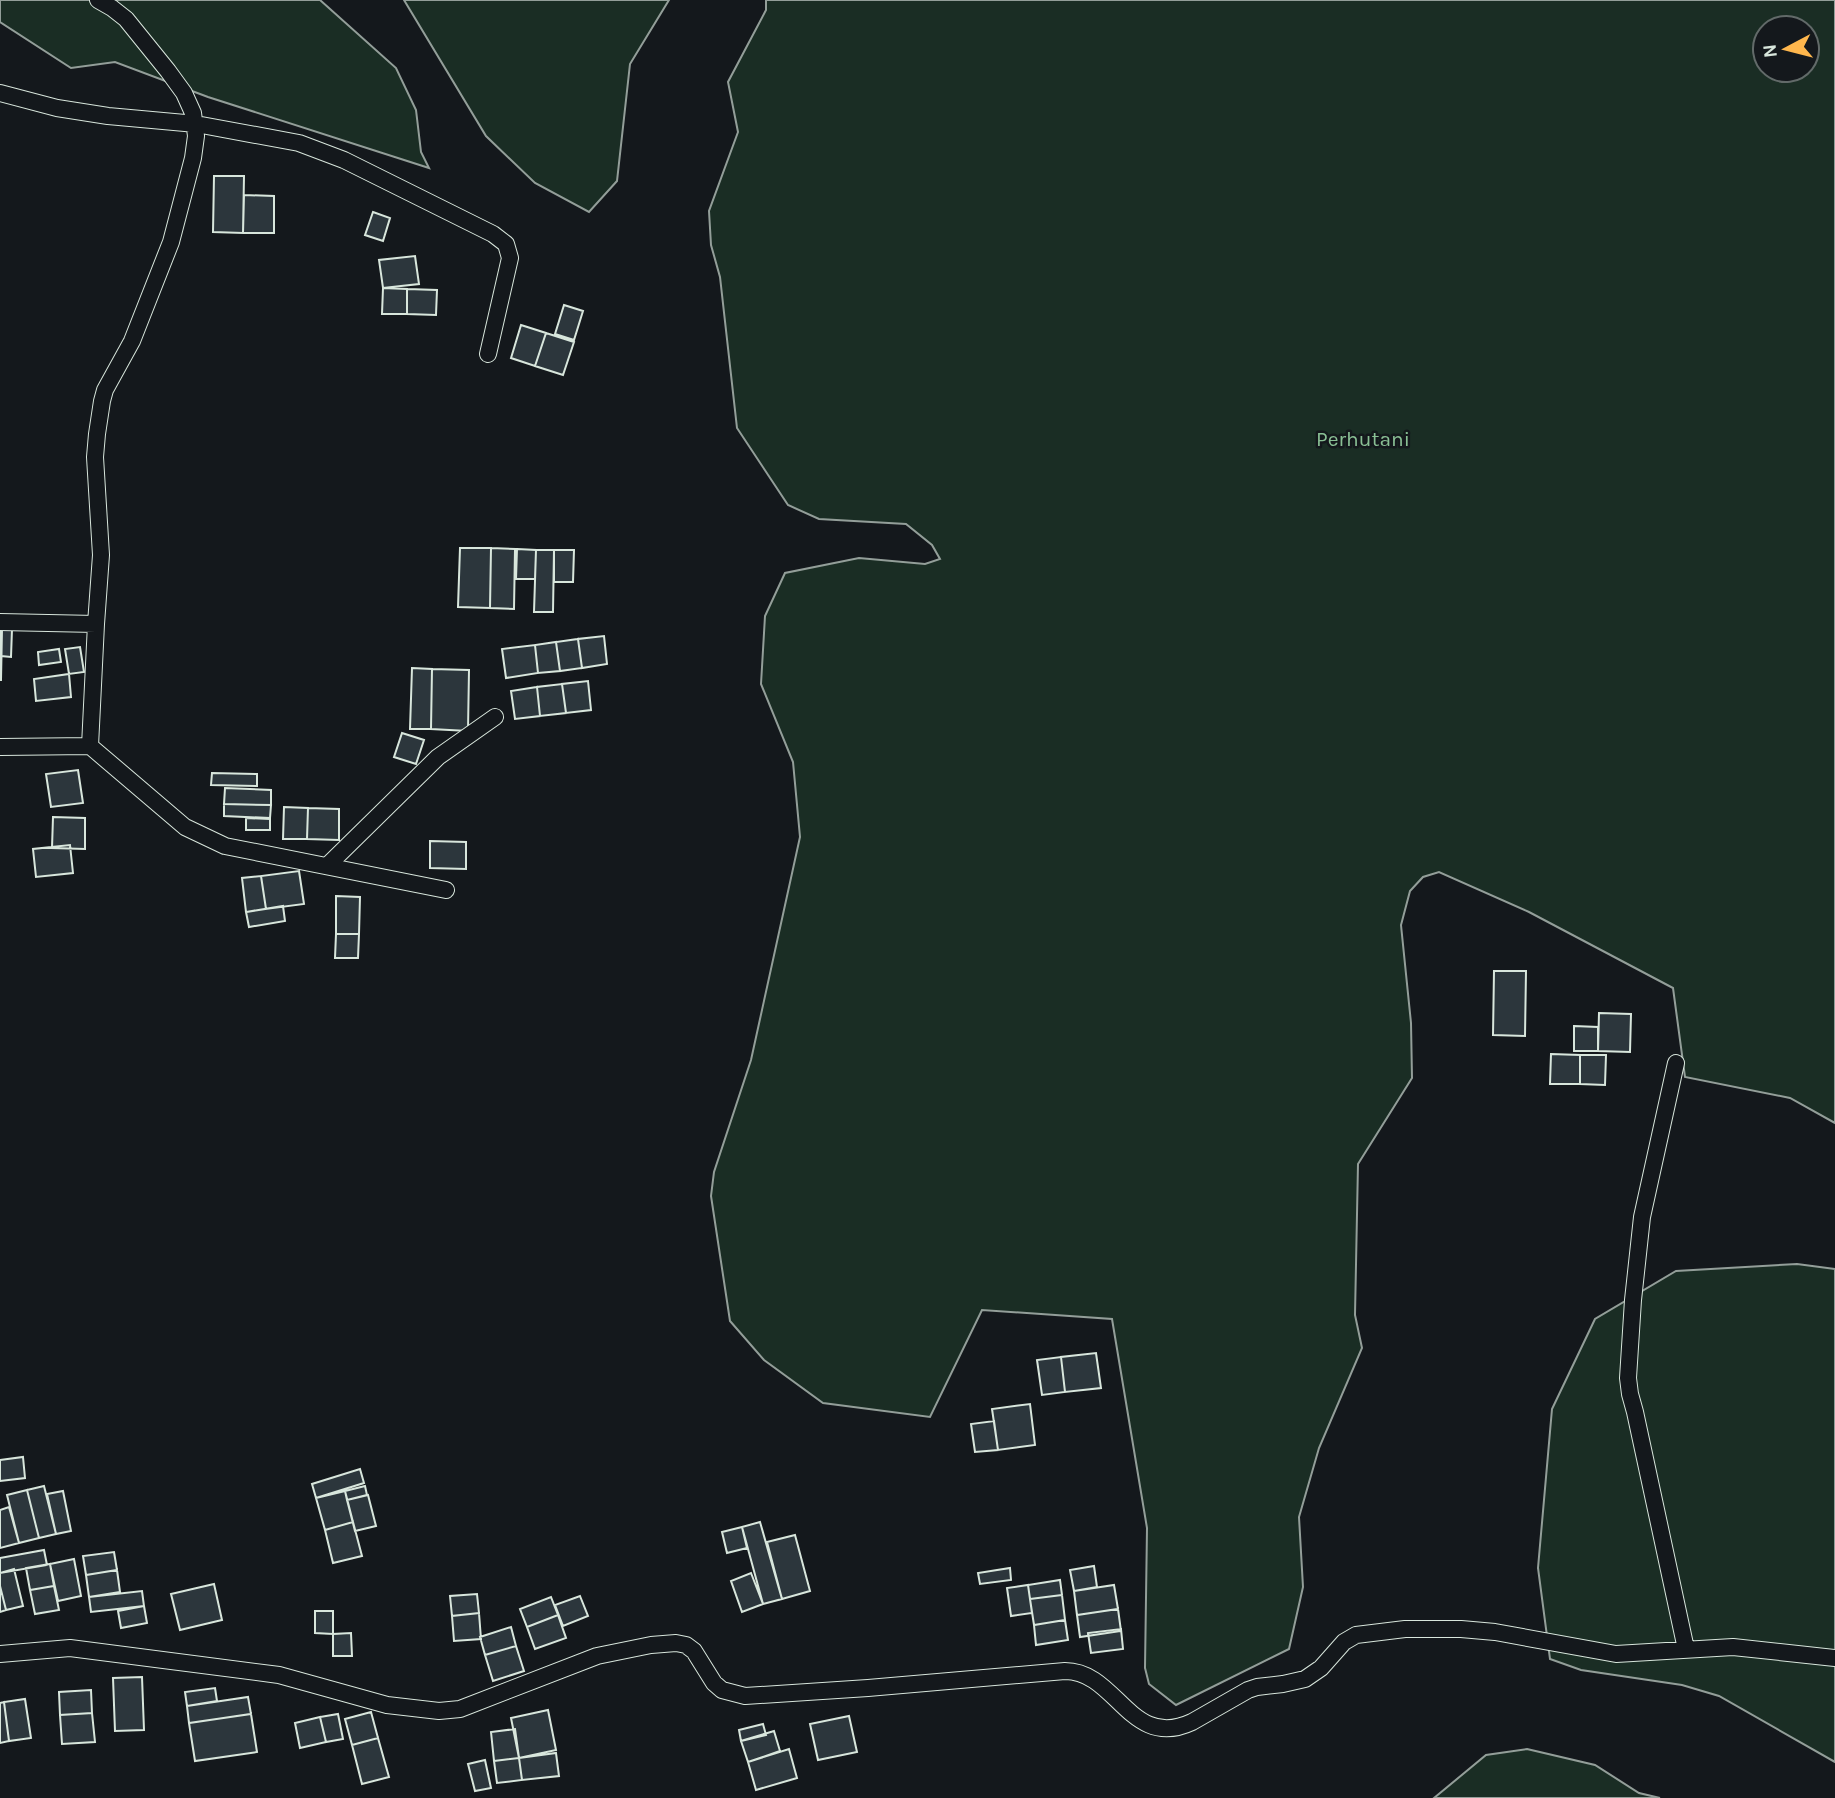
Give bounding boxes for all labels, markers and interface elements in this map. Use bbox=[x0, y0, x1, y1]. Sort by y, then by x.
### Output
north arrow bbox=[1751, 14, 1821, 84]
text: N bbox=[1758, 43, 1782, 59]
park label: Perhutani bbox=[1316, 427, 1410, 451]

